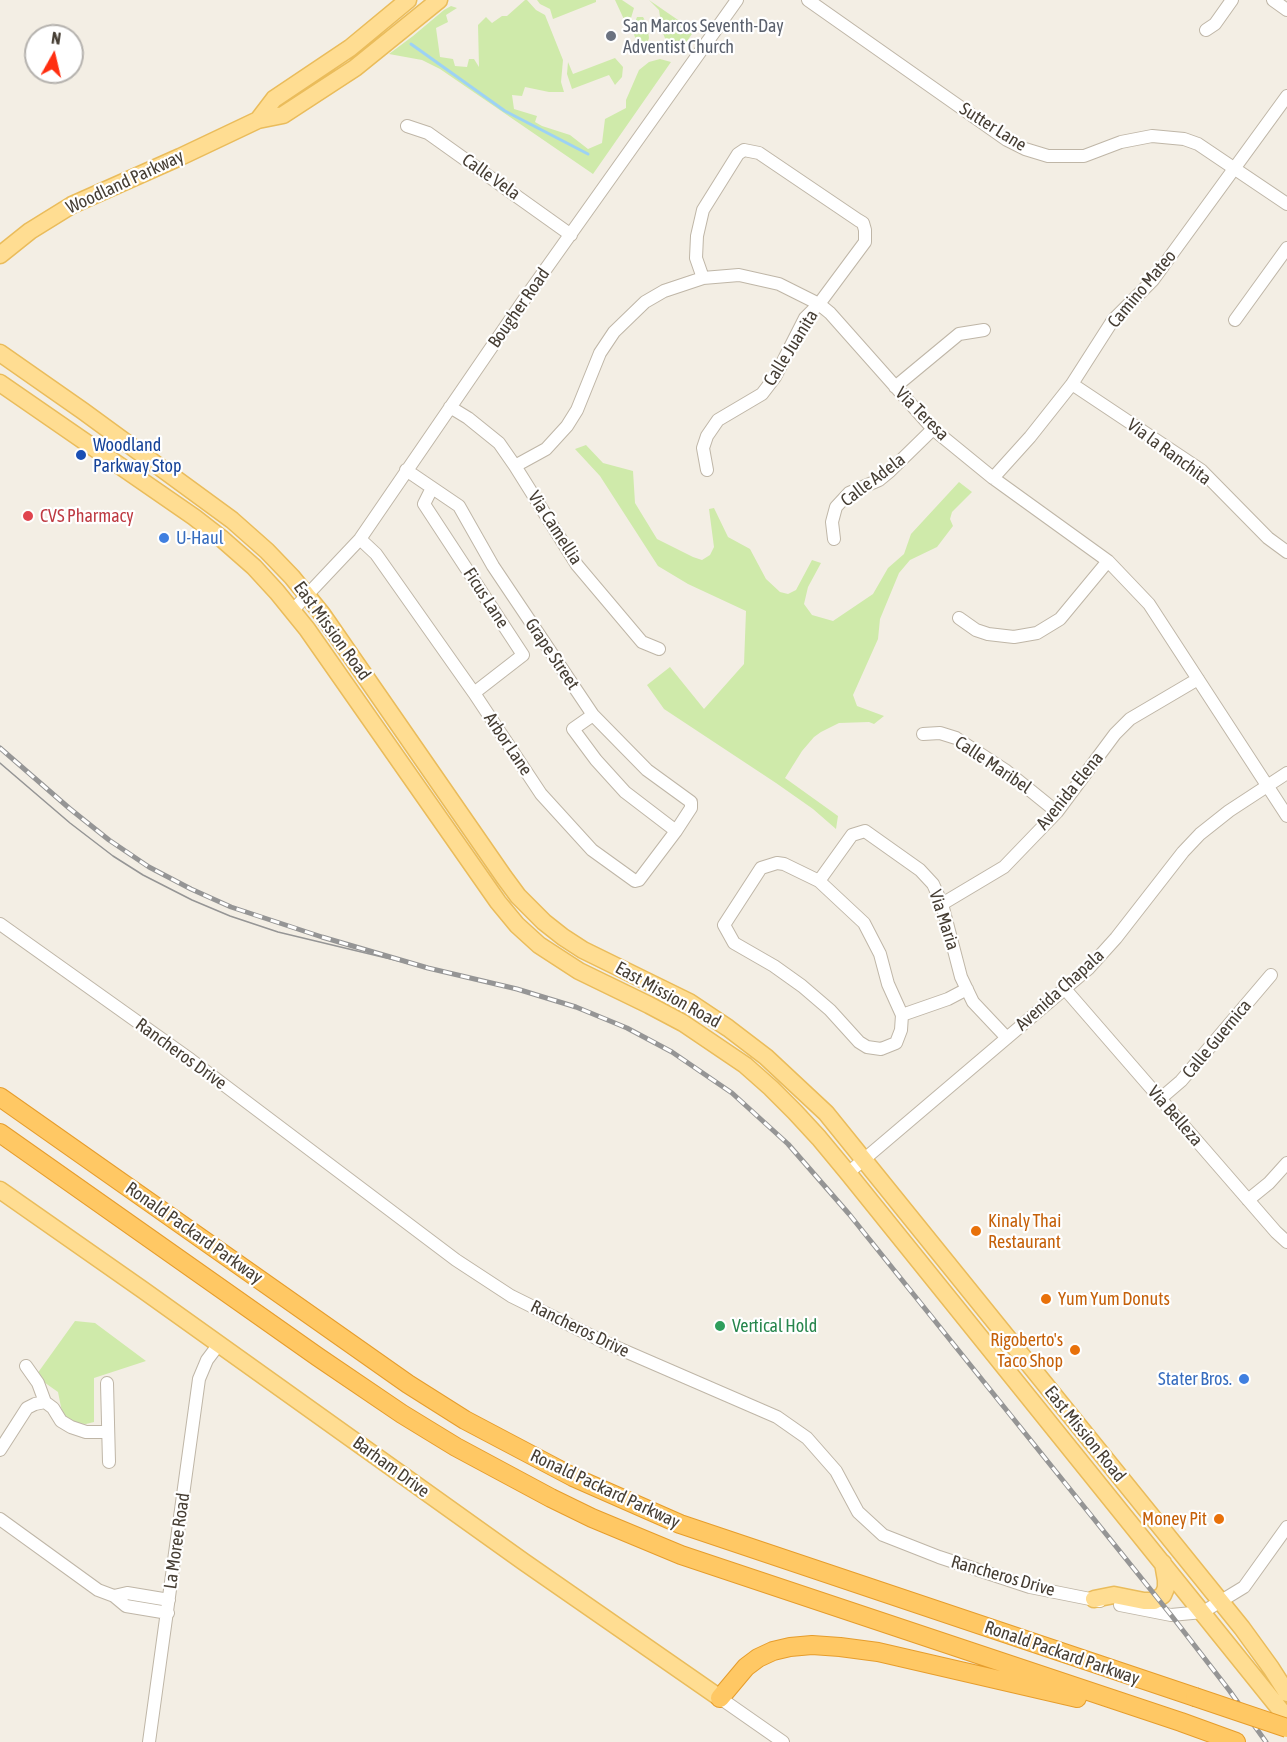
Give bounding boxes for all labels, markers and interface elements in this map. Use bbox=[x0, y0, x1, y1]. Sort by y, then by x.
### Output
place label: San Marcos Seventh-Day Adventist Church bbox=[623, 15, 784, 57]
north arrow bbox=[24, 24, 84, 84]
text: N bbox=[50, 29, 62, 48]
marker: San Marcos Seventh-Day Adventist Church bbox=[604, 29, 618, 43]
street label: Sutter Lane bbox=[956, 98, 1030, 156]
street label: Woodland Parkway bbox=[63, 145, 187, 219]
street label: Calle Vela bbox=[458, 149, 524, 205]
street label: Camino Mateo bbox=[1103, 246, 1181, 332]
street label: Bougher Road bbox=[484, 264, 554, 352]
street label: Calle Juanita bbox=[759, 306, 823, 390]
street label: Via Teresa bbox=[891, 383, 953, 445]
street label: Via la Ranchita bbox=[1123, 414, 1215, 490]
place label: Woodland Parkway Stop bbox=[93, 434, 181, 476]
marker: Woodland Parkway Stop bbox=[74, 448, 88, 462]
street label: Calle Adela bbox=[836, 449, 910, 511]
street label: Via Camellia bbox=[523, 487, 587, 569]
place label: CVS Pharmacy bbox=[40, 505, 134, 527]
marker: CVS Pharmacy bbox=[21, 509, 35, 523]
place label: U-Haul bbox=[176, 527, 223, 549]
marker: U-Haul bbox=[157, 531, 171, 545]
street label: Ficus Lane bbox=[458, 564, 514, 632]
street label: East Mission Road bbox=[289, 577, 375, 685]
street label: Grape Street bbox=[520, 614, 584, 694]
street label: Arbor Lane bbox=[479, 708, 537, 780]
street label: Calle Maribel bbox=[951, 731, 1035, 799]
street label: Avenida Elena bbox=[1032, 748, 1108, 834]
street label: Via Maria bbox=[924, 887, 964, 953]
street label: Avenida Chapala bbox=[1011, 945, 1109, 1035]
street label: East Mission Road bbox=[612, 957, 724, 1033]
street label: Calle Guernica bbox=[1178, 995, 1256, 1083]
street label: Rancheros Drive bbox=[131, 1014, 231, 1094]
street label: Via Belleza bbox=[1143, 1081, 1207, 1151]
street label: Ronald Packard Parkway bbox=[121, 1178, 267, 1288]
place label: Kinaly Thai Restaurant bbox=[988, 1210, 1061, 1252]
marker: Kinaly Thai Restaurant bbox=[969, 1224, 983, 1238]
place label: Yum Yum Donuts bbox=[1058, 1288, 1170, 1310]
marker: Yum Yum Donuts bbox=[1039, 1292, 1053, 1306]
street label: Rancheros Drive bbox=[527, 1296, 633, 1362]
place label: Vertical Hold bbox=[732, 1315, 817, 1337]
marker: Vertical Hold bbox=[713, 1319, 727, 1333]
place label: Rigoberto's Taco Shop bbox=[990, 1329, 1063, 1372]
marker: Rigoberto's Taco Shop bbox=[1068, 1343, 1082, 1357]
place label: Stater Bros. bbox=[1158, 1368, 1232, 1390]
marker: Stater Bros. bbox=[1237, 1372, 1251, 1386]
street label: East Mission Road bbox=[1040, 1382, 1130, 1486]
street label: Barham Drive bbox=[348, 1432, 434, 1502]
street label: Ronald Packard Parkway bbox=[527, 1445, 683, 1533]
street label: La Moree Road bbox=[160, 1492, 194, 1590]
place label: Money Pit bbox=[1142, 1508, 1207, 1530]
marker: Money Pit bbox=[1212, 1512, 1226, 1526]
street label: Rancheros Drive bbox=[949, 1551, 1057, 1601]
street label: Ronald Packard Parkway bbox=[982, 1616, 1142, 1690]

